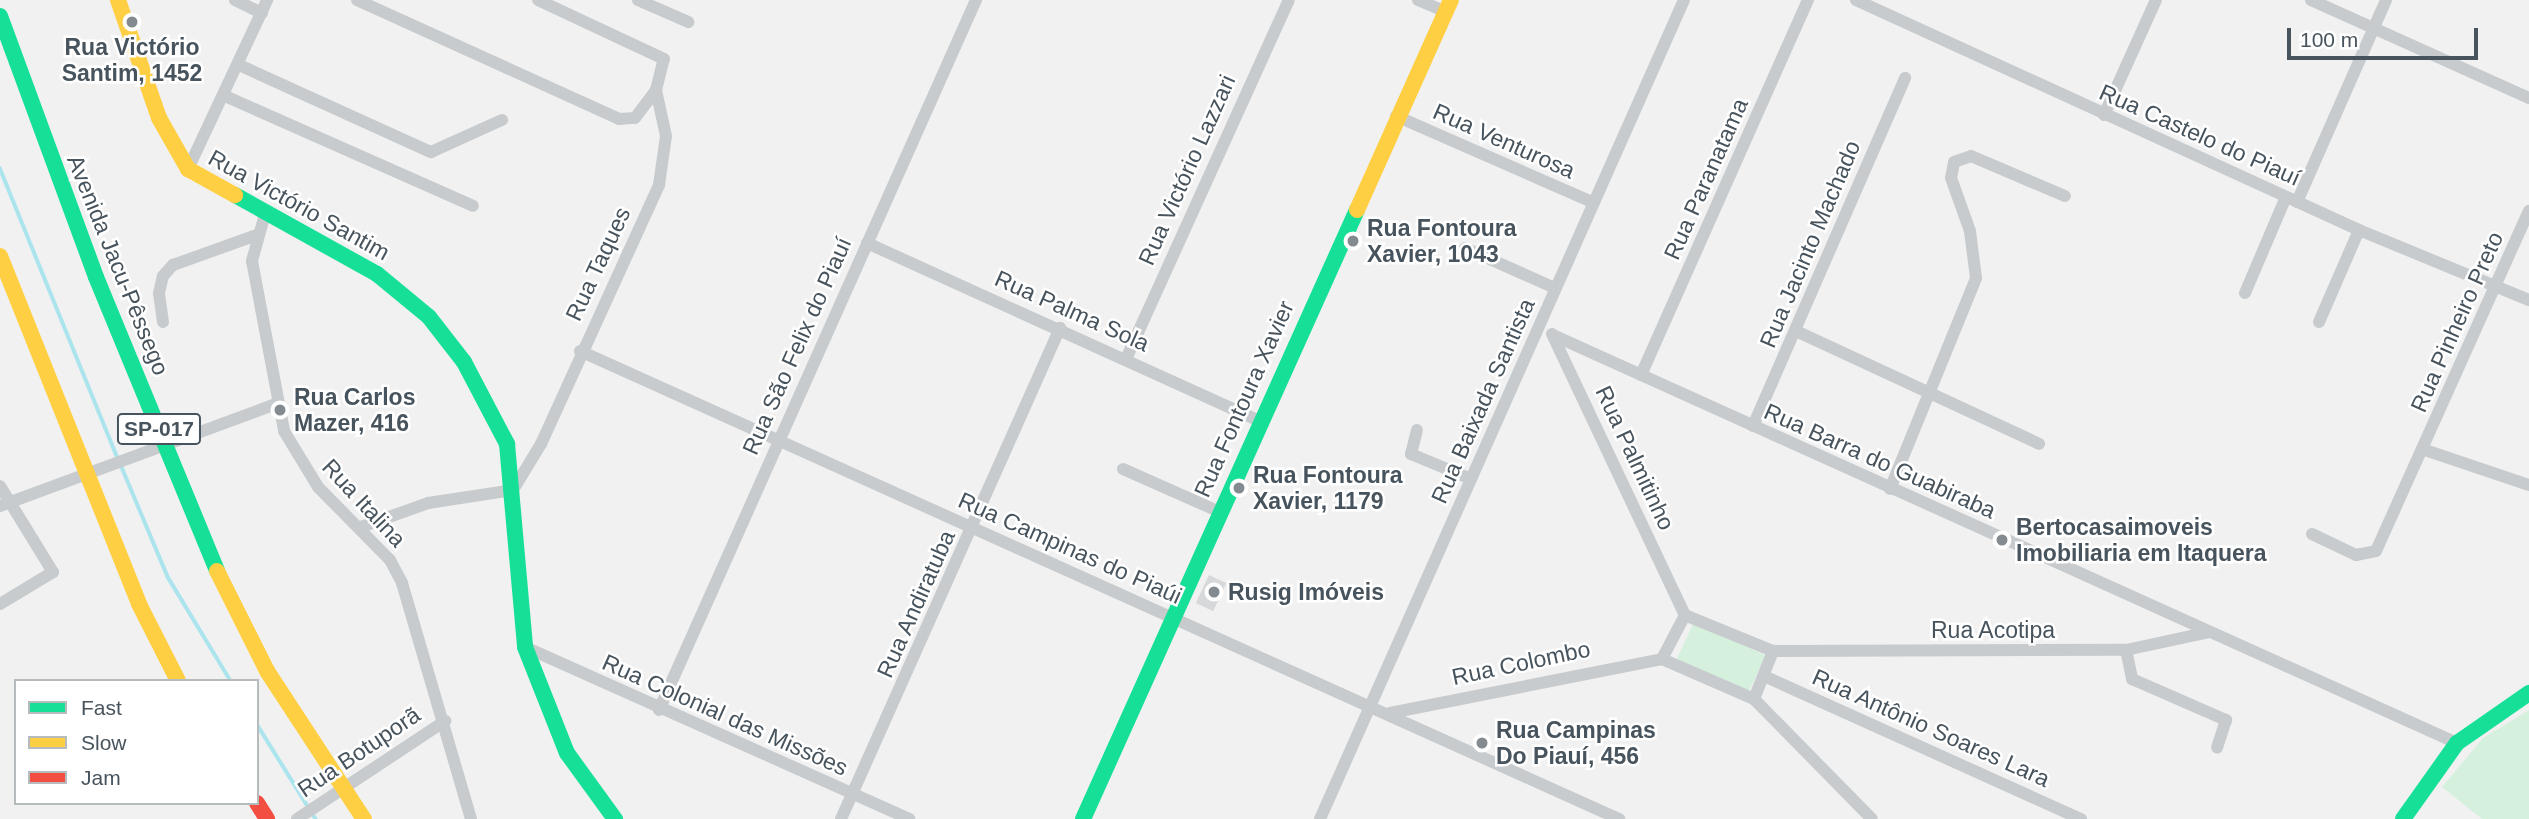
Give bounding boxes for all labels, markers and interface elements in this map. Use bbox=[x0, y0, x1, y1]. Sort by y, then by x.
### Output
marker: Rua Victório Santim, 1452 bbox=[124, 14, 140, 30]
scale bar bbox=[2291, 14, 2482, 58]
text: 100 m bbox=[2300, 28, 2358, 51]
place label: Rua Victório Santim, 1452 bbox=[62, 33, 202, 87]
street label: Rua Victório Lazzari bbox=[1133, 71, 1241, 269]
street label: Rua Castelo do Piauí bbox=[2095, 78, 2305, 192]
street label: Rua Paranatama bbox=[1658, 94, 1754, 264]
street label: Rua Venturosa bbox=[1429, 97, 1579, 185]
street label: Rua Jacinto Machado bbox=[1754, 136, 1866, 352]
street label: Rua Victório Santim bbox=[204, 144, 394, 266]
street label: Avenida Jacu-Pêssego bbox=[61, 151, 175, 379]
street label: Rua Taques bbox=[560, 203, 636, 325]
place label: Rua Fontoura Xavier, 1043 bbox=[1367, 214, 1516, 268]
street label: Rua Pinheiro Preto bbox=[2405, 228, 2509, 416]
street label: Rua São Felix do Piauí bbox=[737, 233, 857, 459]
marker: Rua Fontoura Xavier, 1043 bbox=[1345, 233, 1361, 249]
street label: Rua Palma Sola bbox=[990, 265, 1154, 357]
street label: Rua Baixada Santista bbox=[1425, 294, 1541, 508]
street label: Rua Fontoura Xavier bbox=[1188, 296, 1300, 502]
street label: Rua Palmitinho bbox=[1590, 381, 1680, 535]
place label: Rua Carlos Mazer, 416 bbox=[294, 383, 415, 437]
street label: Rua Barra do Guabiraba bbox=[1760, 397, 2000, 525]
marker: Rua Carlos Mazer, 416 bbox=[272, 402, 288, 418]
road number: SP-017 bbox=[115, 412, 203, 446]
street label: Rua Italina bbox=[316, 453, 412, 553]
place label: Rua Fontoura Xavier, 1179 bbox=[1253, 461, 1402, 515]
marker: Rua Fontoura Xavier, 1179 bbox=[1231, 480, 1247, 496]
street label: Rua Campinas do Piaúi bbox=[954, 486, 1186, 610]
place label: Bertocasaimoveis Imobiliaria em Itaquera bbox=[2016, 513, 2267, 567]
street label: Rua Andiratuba bbox=[871, 525, 961, 683]
marker: Bertocasaimoveis Imobiliaria em Itaquera bbox=[1994, 532, 2010, 548]
place label: Rusig Imóveis bbox=[1228, 578, 1384, 606]
marker: Rusig Imóveis bbox=[1206, 584, 1222, 600]
street label: Rua Acotipa bbox=[1930, 616, 2056, 644]
street label: Rua Colombo bbox=[1449, 635, 1593, 691]
street label: Rua Colonial das Missões bbox=[598, 648, 852, 782]
street label: Rua Antônio Soares Lara bbox=[1807, 663, 2055, 793]
legend bbox=[14, 679, 259, 805]
text: Fast bbox=[81, 696, 122, 719]
street label: Rua Botuporã bbox=[292, 701, 426, 803]
place label: Rua Campinas Do Piauí, 456 bbox=[1496, 716, 1656, 770]
text: Slow bbox=[81, 731, 127, 754]
marker: Rua Campinas Do Piauí, 456 bbox=[1474, 735, 1490, 751]
text: Jam bbox=[81, 766, 121, 789]

